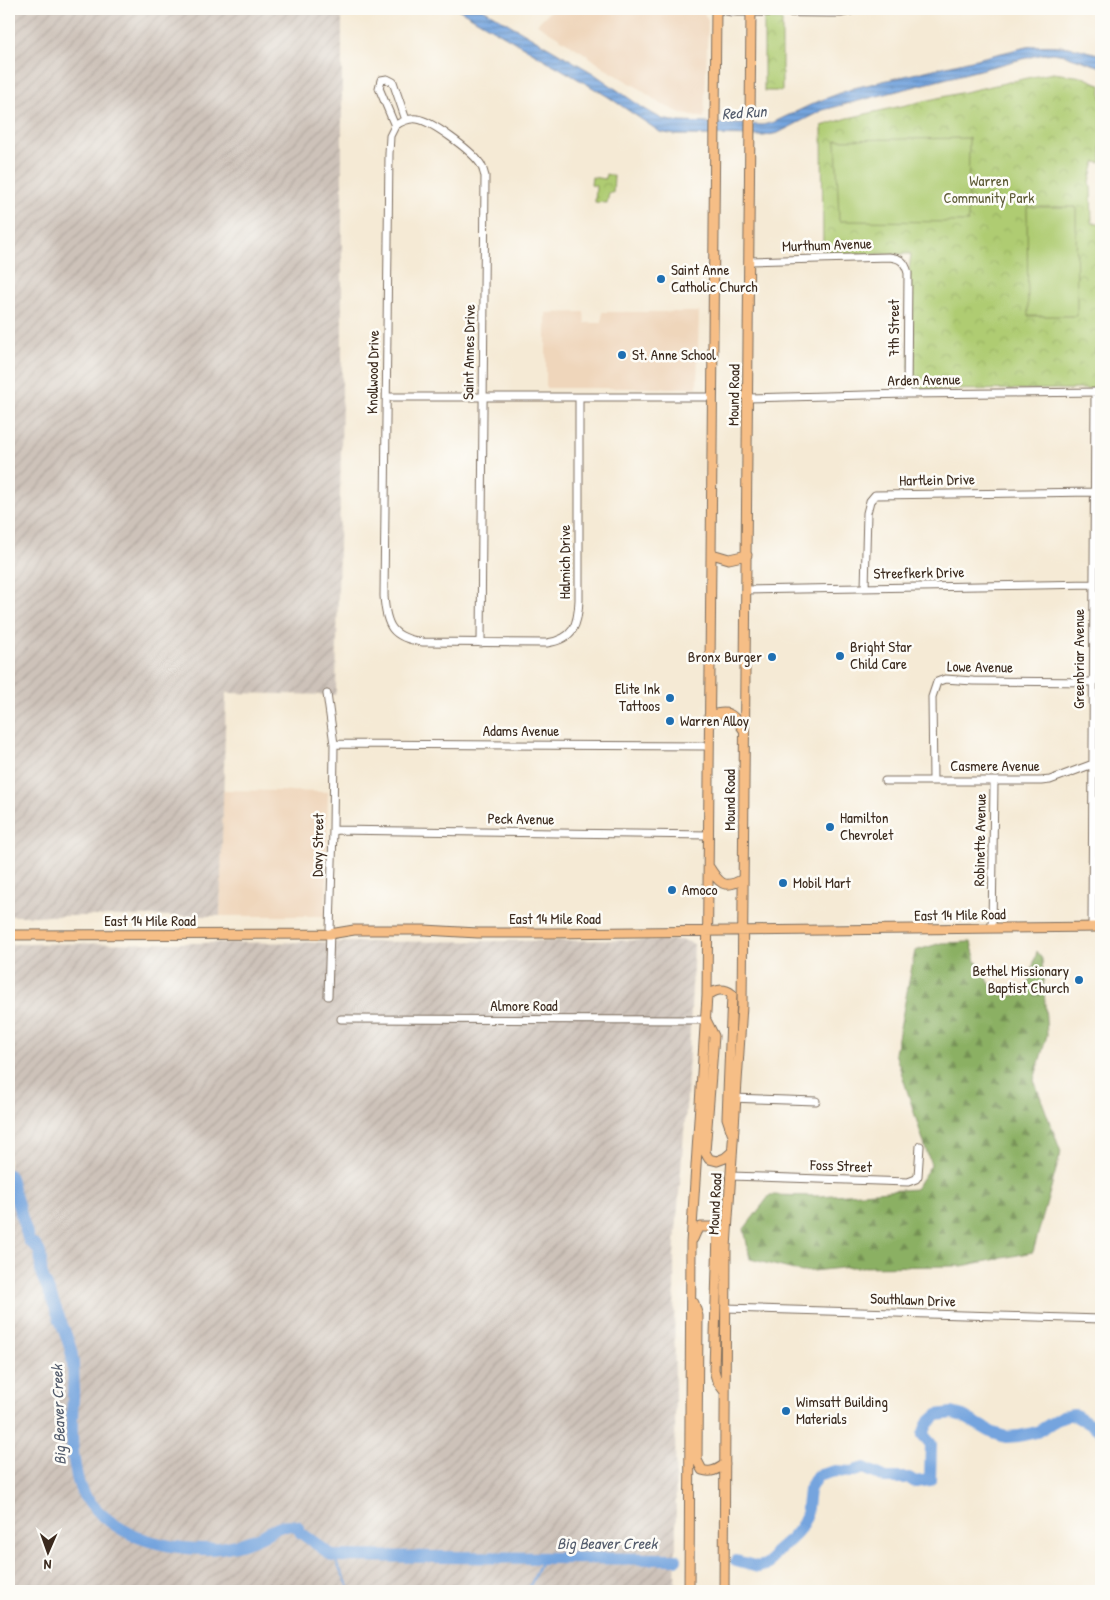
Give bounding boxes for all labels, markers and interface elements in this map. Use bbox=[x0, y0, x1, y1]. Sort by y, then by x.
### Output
water label: Red Run bbox=[721, 99, 769, 125]
park label: Warren Community Park bbox=[944, 170, 1034, 208]
street label: Murthum Avenue bbox=[782, 232, 872, 257]
place label: Saint Anne Catholic Church bbox=[671, 259, 758, 297]
marker: Saint Anne Catholic Church bbox=[655, 273, 667, 285]
street label: 7th Street bbox=[883, 299, 904, 357]
street label: Saint Annes Drive bbox=[457, 304, 480, 400]
street label: Knollwood Drive bbox=[361, 330, 384, 414]
place label: St. Anne School bbox=[632, 344, 716, 365]
marker: St. Anne School bbox=[616, 349, 628, 361]
street label: Mound Road bbox=[722, 364, 745, 426]
street label: Arden Avenue bbox=[887, 368, 961, 391]
street label: Hartlein Drive bbox=[899, 468, 975, 491]
street label: Halmich Drive bbox=[554, 525, 575, 599]
street label: Streefkerk Drive bbox=[873, 561, 965, 584]
street label: Greenbriar Avenue bbox=[1068, 609, 1089, 709]
place label: Bright Star Child Care bbox=[850, 636, 912, 674]
place label: Bronx Burger bbox=[688, 646, 762, 667]
marker: Bright Star Child Care bbox=[834, 650, 846, 662]
marker: Bronx Burger bbox=[766, 651, 778, 663]
street label: Lowe Avenue bbox=[947, 655, 1013, 678]
place label: Elite Ink Tattoos bbox=[615, 678, 660, 716]
marker: Elite Ink Tattoos bbox=[664, 692, 676, 704]
place label: Warren Alloy bbox=[680, 710, 749, 731]
marker: Warren Alloy bbox=[664, 715, 676, 727]
street label: Adams Avenue bbox=[483, 720, 559, 741]
street label: Casmere Avenue bbox=[950, 755, 1040, 776]
street label: Mound Road bbox=[719, 769, 740, 831]
street label: Robinette Avenue bbox=[968, 793, 991, 887]
street label: Peck Avenue bbox=[487, 807, 555, 830]
place label: Hamilton Chevrolet bbox=[840, 807, 894, 845]
street label: Davy Street bbox=[306, 812, 329, 877]
marker: Hamilton Chevrolet bbox=[824, 821, 836, 833]
place label: Mobil Mart bbox=[793, 872, 852, 893]
marker: Mobil Mart bbox=[777, 877, 789, 889]
place label: Amoco bbox=[682, 879, 717, 900]
marker: Amoco bbox=[666, 884, 678, 896]
street label: East 14 Mile Road bbox=[914, 903, 1006, 926]
street label: East 14 Mile Road bbox=[509, 908, 601, 929]
street label: East 14 Mile Road bbox=[104, 910, 196, 931]
place label: Bethel Missionary Baptist Church bbox=[973, 960, 1069, 998]
marker: Bethel Missionary Baptist Church bbox=[1073, 974, 1085, 986]
street label: Almore Road bbox=[490, 995, 558, 1016]
street label: Foss Street bbox=[809, 1154, 873, 1177]
street label: Mound Road bbox=[702, 1173, 727, 1235]
street label: Southlawn Drive bbox=[870, 1288, 956, 1311]
water label: Big Beaver Creek bbox=[45, 1363, 71, 1465]
place label: Wimsatt Building Materials bbox=[796, 1391, 888, 1429]
marker: Wimsatt Building Materials bbox=[780, 1405, 792, 1417]
north arrow bbox=[22, 1528, 72, 1578]
water label: Big Beaver Creek bbox=[557, 1532, 658, 1554]
text: N bbox=[43, 1556, 52, 1575]

